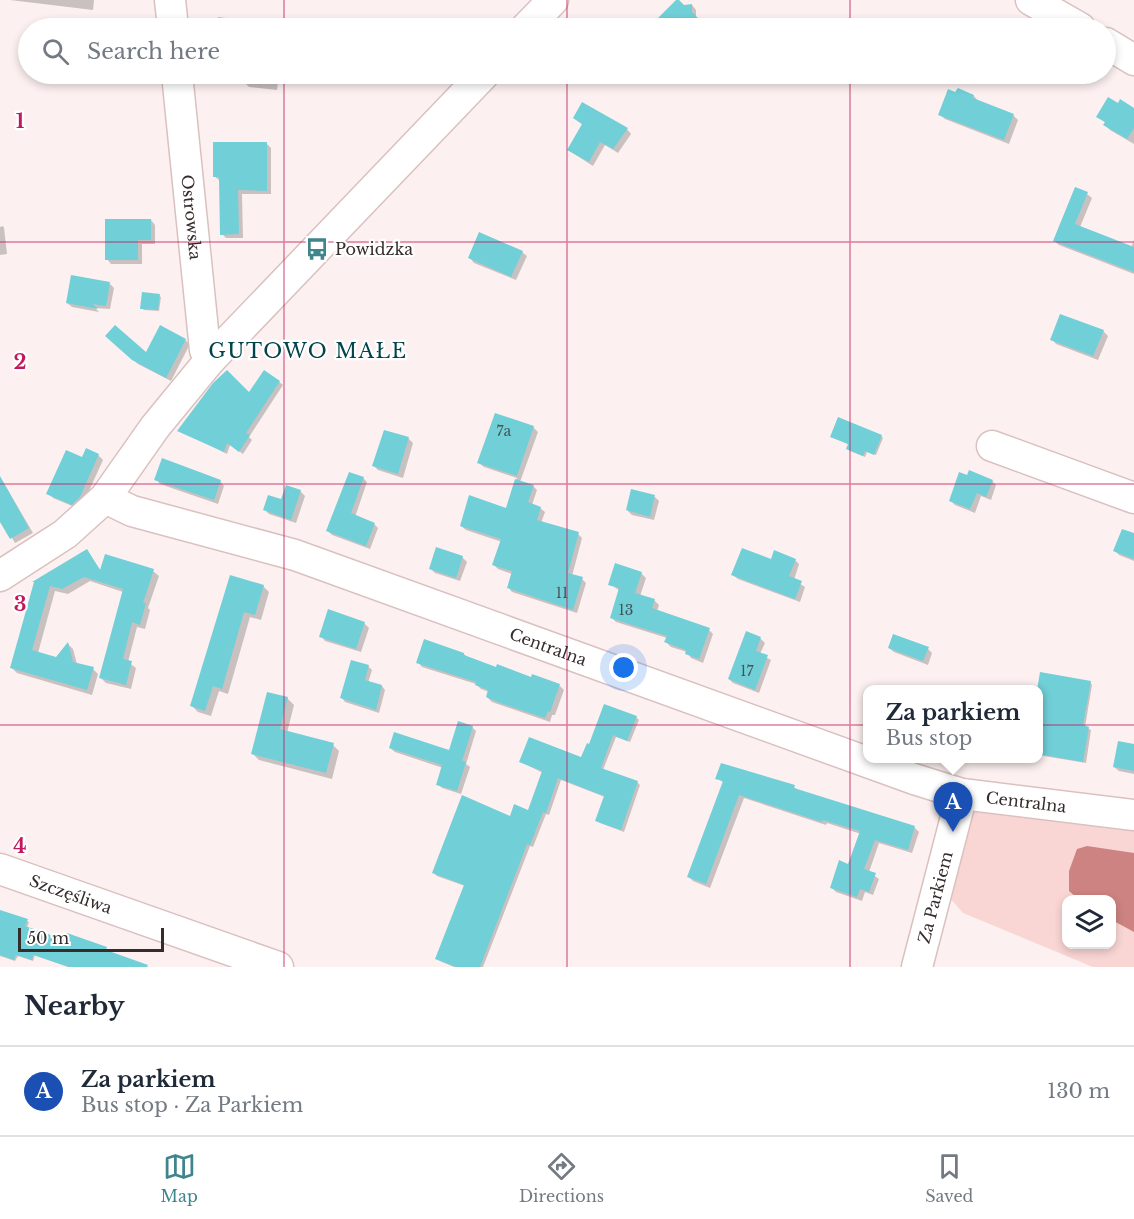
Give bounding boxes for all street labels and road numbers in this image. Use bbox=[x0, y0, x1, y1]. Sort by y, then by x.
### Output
street label: Ostrowska bbox=[177, 174, 206, 261]
street label: Centralna bbox=[507, 623, 590, 670]
street label: Centralna bbox=[985, 787, 1068, 817]
street label: Za Parkiem bbox=[914, 849, 957, 946]
street label: Szczęśliwa bbox=[27, 870, 115, 918]

